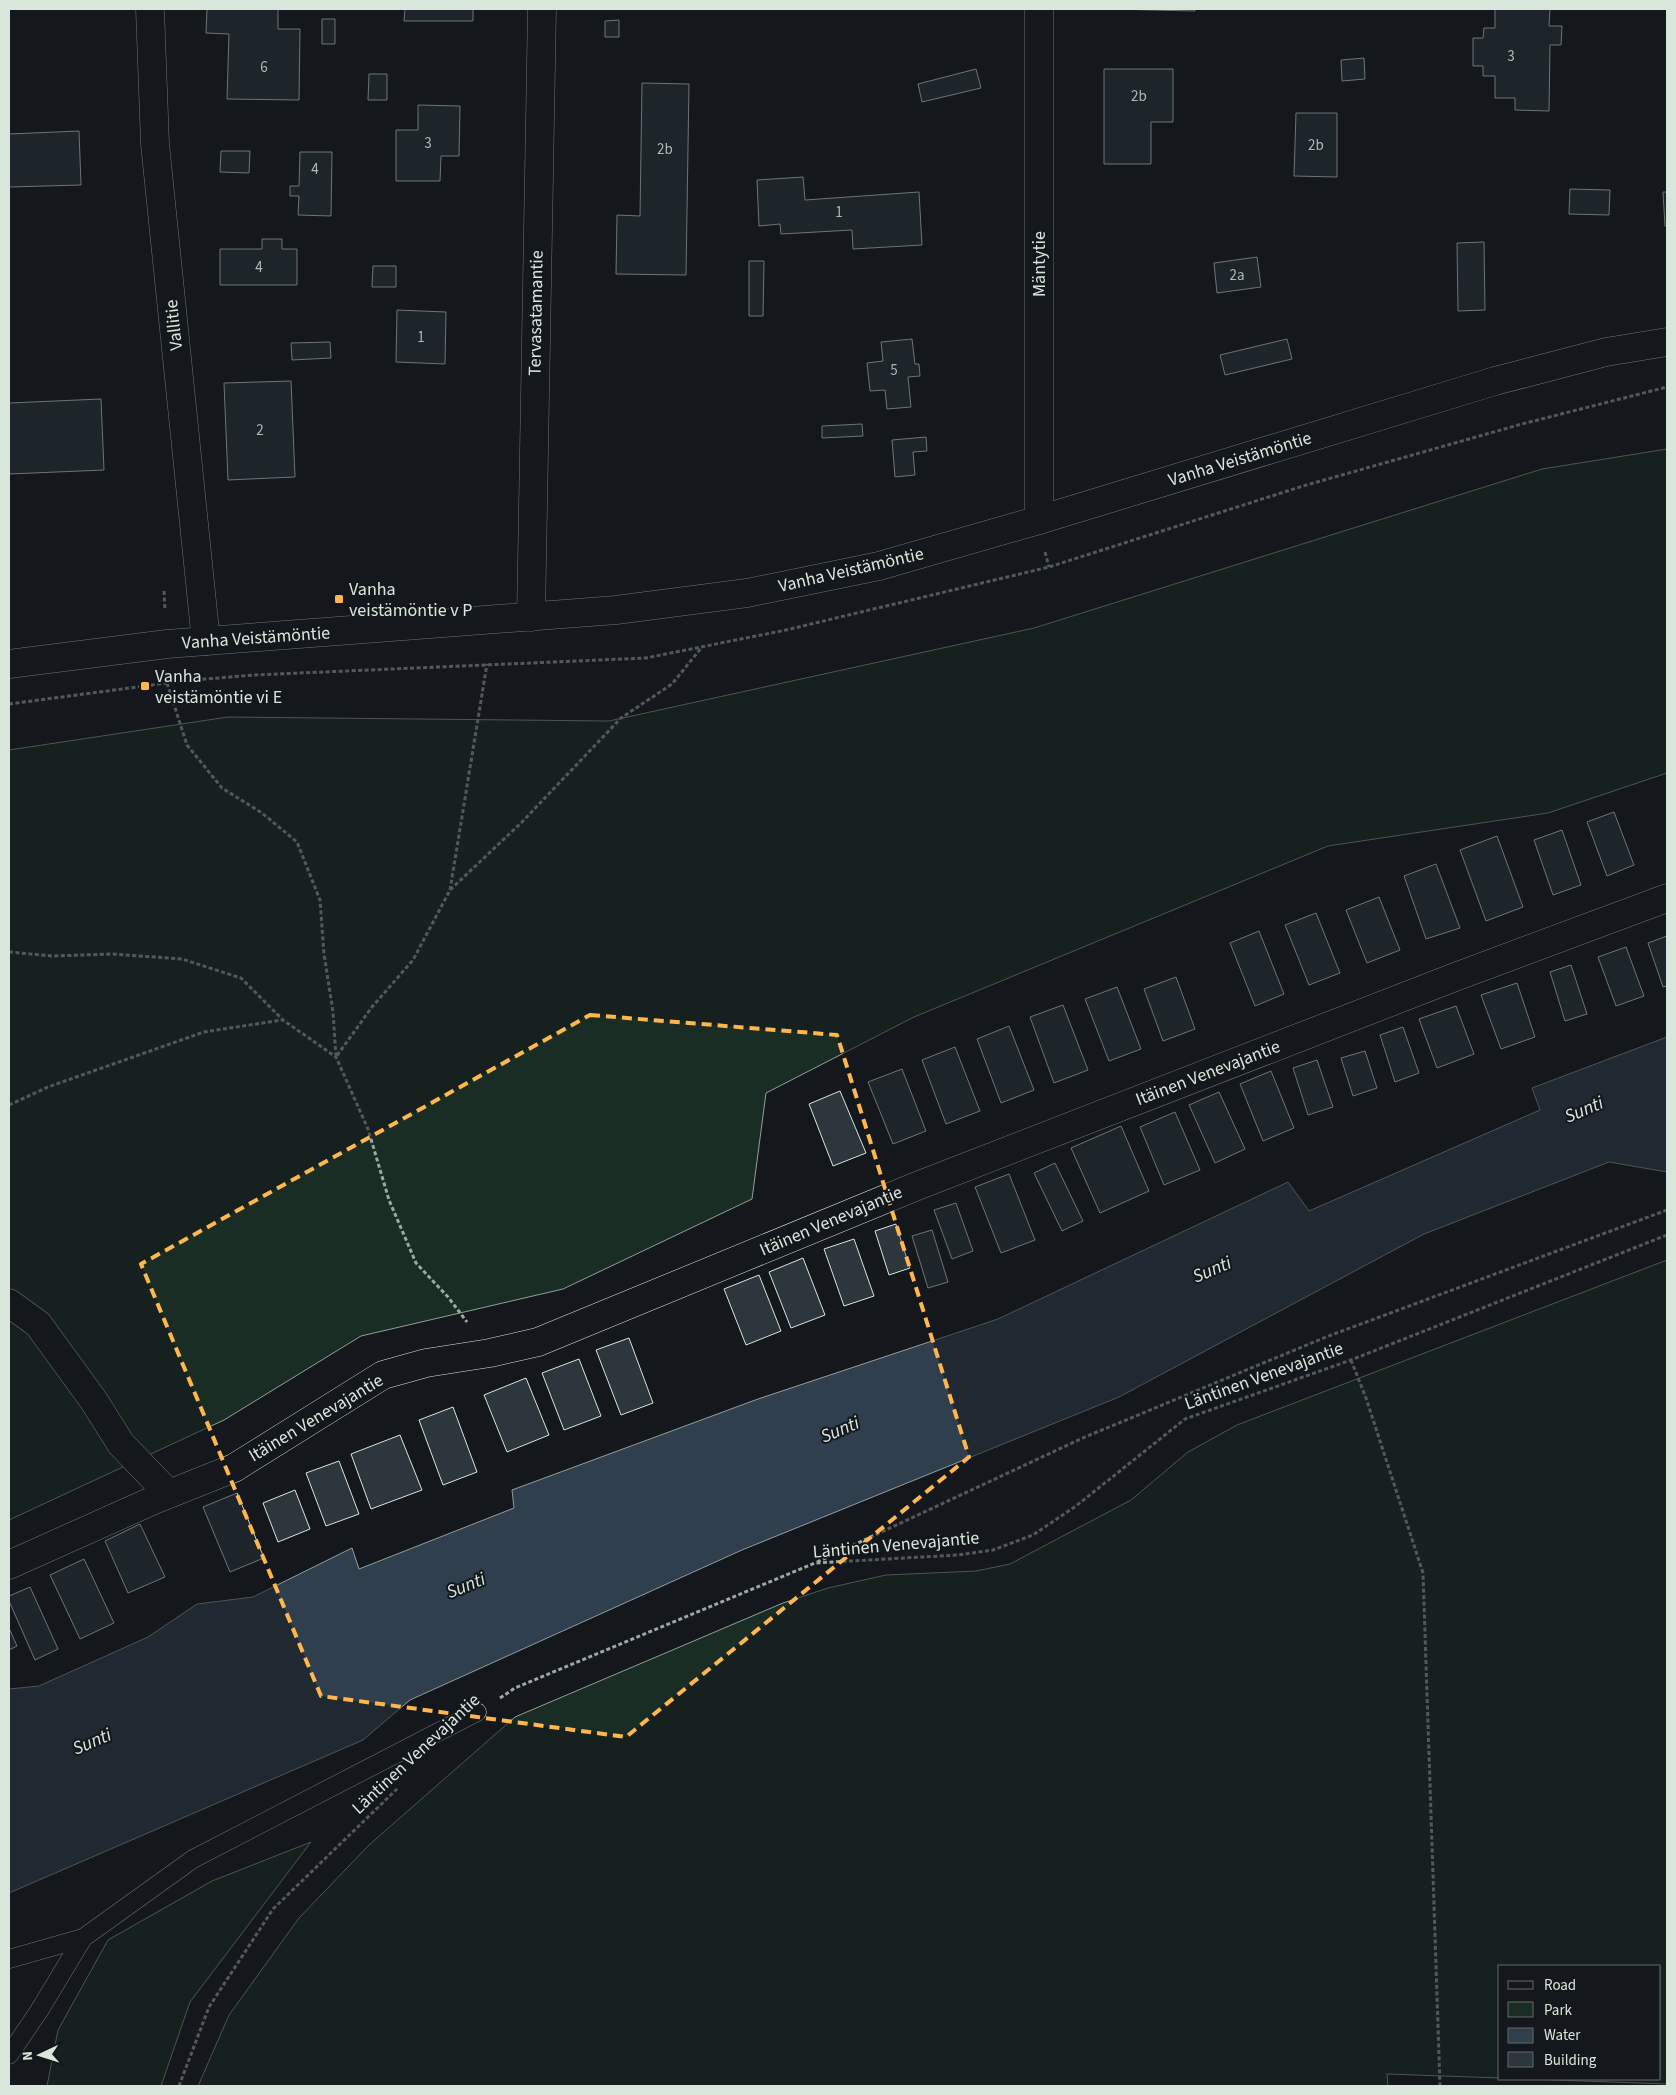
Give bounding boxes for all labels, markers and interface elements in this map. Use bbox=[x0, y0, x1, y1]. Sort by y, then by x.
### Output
house number: 3 bbox=[1507, 46, 1515, 67]
house number: 6 bbox=[260, 57, 268, 78]
house number: 2b bbox=[1131, 86, 1147, 107]
house number: 3 bbox=[424, 133, 432, 154]
house number: 2b bbox=[1308, 135, 1324, 156]
house number: 2b bbox=[657, 139, 673, 160]
house number: 4 bbox=[311, 159, 319, 180]
house number: 1 bbox=[835, 202, 843, 223]
street label: Mäntytie bbox=[1027, 231, 1052, 297]
street label: Tervasatamantie bbox=[522, 250, 550, 376]
house number: 4 bbox=[255, 257, 263, 278]
house number: 2a bbox=[1229, 265, 1245, 286]
street label: Vallitie bbox=[159, 298, 189, 352]
house number: 1 bbox=[417, 327, 425, 348]
house number: 5 bbox=[890, 360, 898, 381]
house number: 2 bbox=[256, 420, 264, 441]
street label: Vanha Veistämöntie bbox=[1165, 425, 1315, 493]
street label: Vanha Veistämöntie bbox=[776, 541, 926, 599]
place label: Vanha veistämöntie v P bbox=[349, 577, 472, 623]
marker: Vanha veistämöntie v P bbox=[333, 593, 345, 605]
street label: Vanha Veistämöntie bbox=[181, 620, 331, 656]
place label: Vanha veistämöntie vi E bbox=[155, 664, 282, 710]
marker: Vanha veistämöntie vi E bbox=[139, 680, 151, 692]
street label: Itäinen Venevajantie bbox=[1132, 1034, 1284, 1112]
water label: Sunti bbox=[1560, 1090, 1608, 1130]
street label: Itäinen Venevajantie bbox=[756, 1180, 906, 1262]
water label: Sunti bbox=[1188, 1250, 1236, 1290]
street label: Läntinen Venevajantie bbox=[1181, 1336, 1347, 1416]
street label: Itäinen Venevajantie bbox=[244, 1368, 388, 1468]
water label: Sunti bbox=[816, 1410, 864, 1450]
street label: Läntinen Venevajantie bbox=[812, 1525, 980, 1565]
water label: Sunti bbox=[442, 1566, 490, 1606]
street label: Läntinen Venevajantie bbox=[346, 1688, 486, 1820]
water label: Sunti bbox=[68, 1722, 116, 1762]
legend bbox=[1498, 1965, 1661, 2080]
text: Road bbox=[1544, 1975, 1576, 1996]
text: Park bbox=[1544, 2000, 1573, 2021]
text: Water bbox=[1544, 2025, 1581, 2046]
north arrow bbox=[15, 2030, 65, 2080]
text: N bbox=[18, 2050, 38, 2061]
text: Building bbox=[1544, 2050, 1597, 2071]

